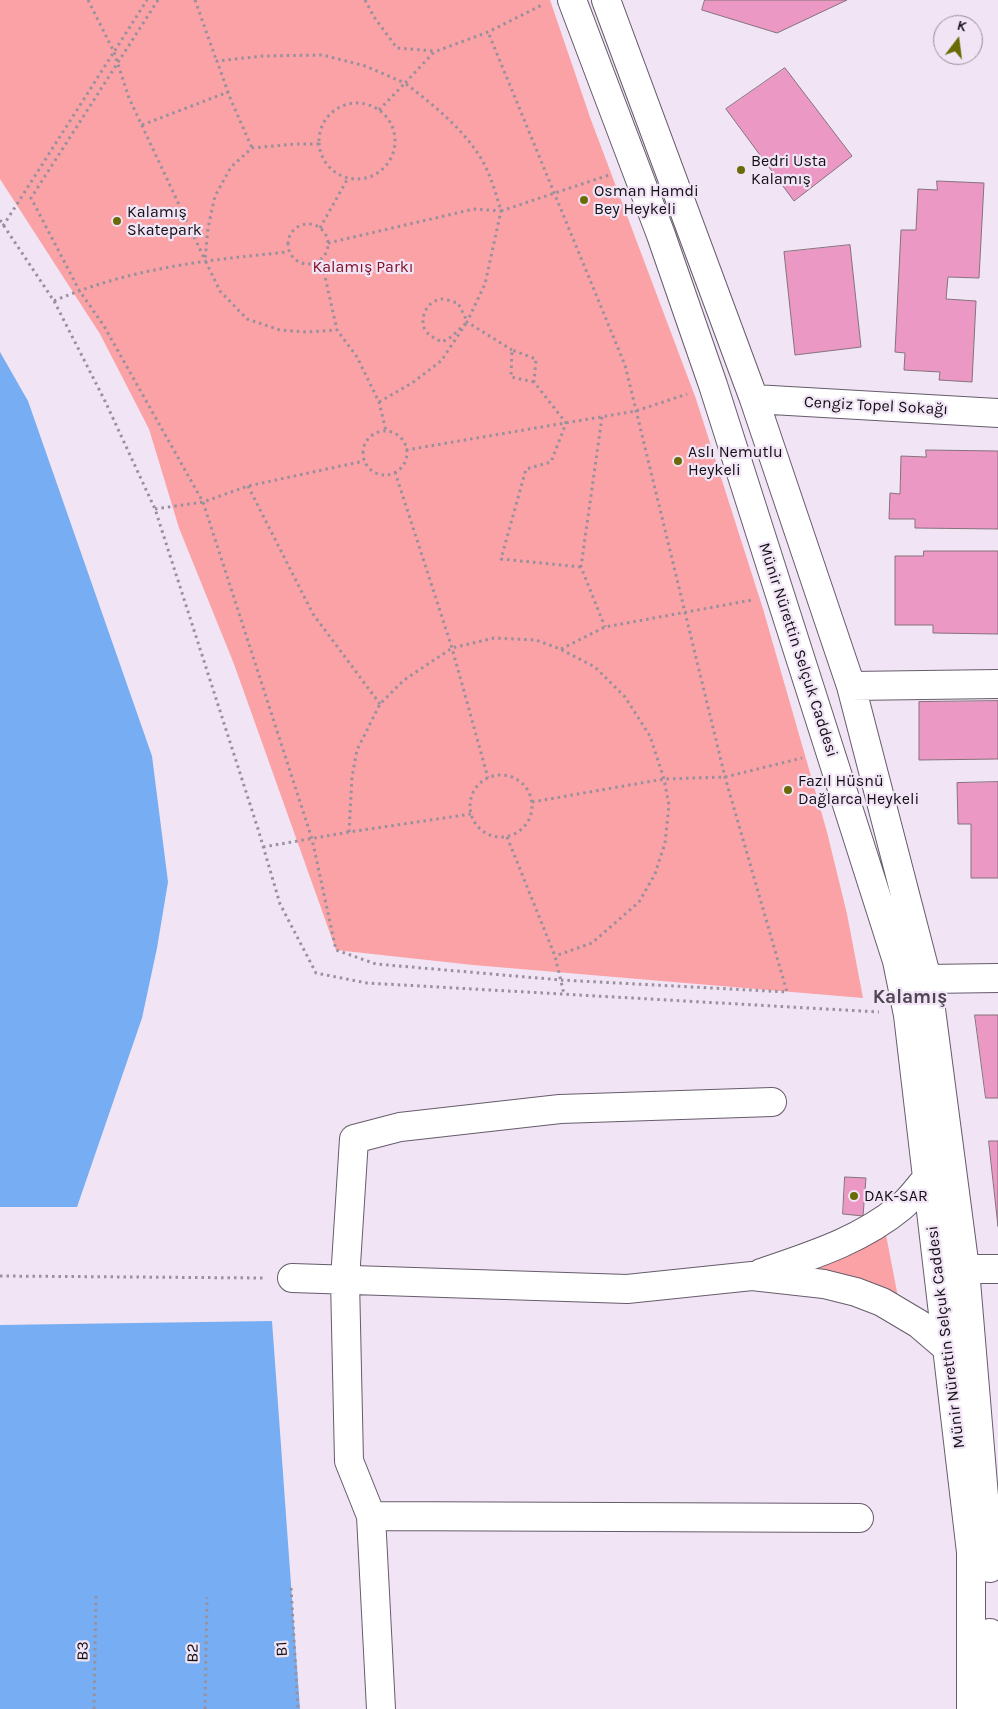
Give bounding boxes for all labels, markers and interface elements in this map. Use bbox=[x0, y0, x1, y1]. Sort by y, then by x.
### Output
north arrow bbox=[933, 15, 983, 65]
text: K bbox=[955, 17, 968, 35]
place label: Bedri Usta Kalamış bbox=[751, 151, 827, 189]
marker: Bedri Usta Kalamış bbox=[735, 164, 747, 176]
place label: Osman Hamdi Bey Heykeli bbox=[594, 181, 699, 219]
marker: Osman Hamdi Bey Heykeli bbox=[578, 194, 590, 206]
place label: Kalamış Skatepark bbox=[127, 202, 202, 240]
marker: Kalamış Skatepark bbox=[111, 215, 123, 227]
park label: Kalamış Parkı bbox=[313, 257, 413, 277]
street label: Cengiz Topel Sokağı bbox=[803, 393, 949, 419]
place label: Aslı Nemutlu Heykeli bbox=[688, 442, 783, 480]
marker: Aslı Nemutlu Heykeli bbox=[672, 455, 684, 467]
street label: Münir Nürettin Selçuk Caddesi bbox=[754, 540, 842, 760]
place label: Fazıl Hüsnü Dağlarca Heykeli bbox=[798, 771, 919, 809]
marker: Fazıl Hüsnü Dağlarca Heykeli bbox=[782, 784, 794, 796]
district label: Kalamış bbox=[873, 987, 947, 1009]
place label: DAK-SAR bbox=[864, 1186, 928, 1206]
marker: DAK-SAR bbox=[848, 1190, 860, 1202]
street label: Münir Nürettin Selçuk Caddesi bbox=[923, 1225, 969, 1449]
street label: B3 bbox=[73, 1641, 93, 1661]
street label: B1 bbox=[272, 1641, 292, 1657]
street label: B2 bbox=[183, 1643, 203, 1663]

